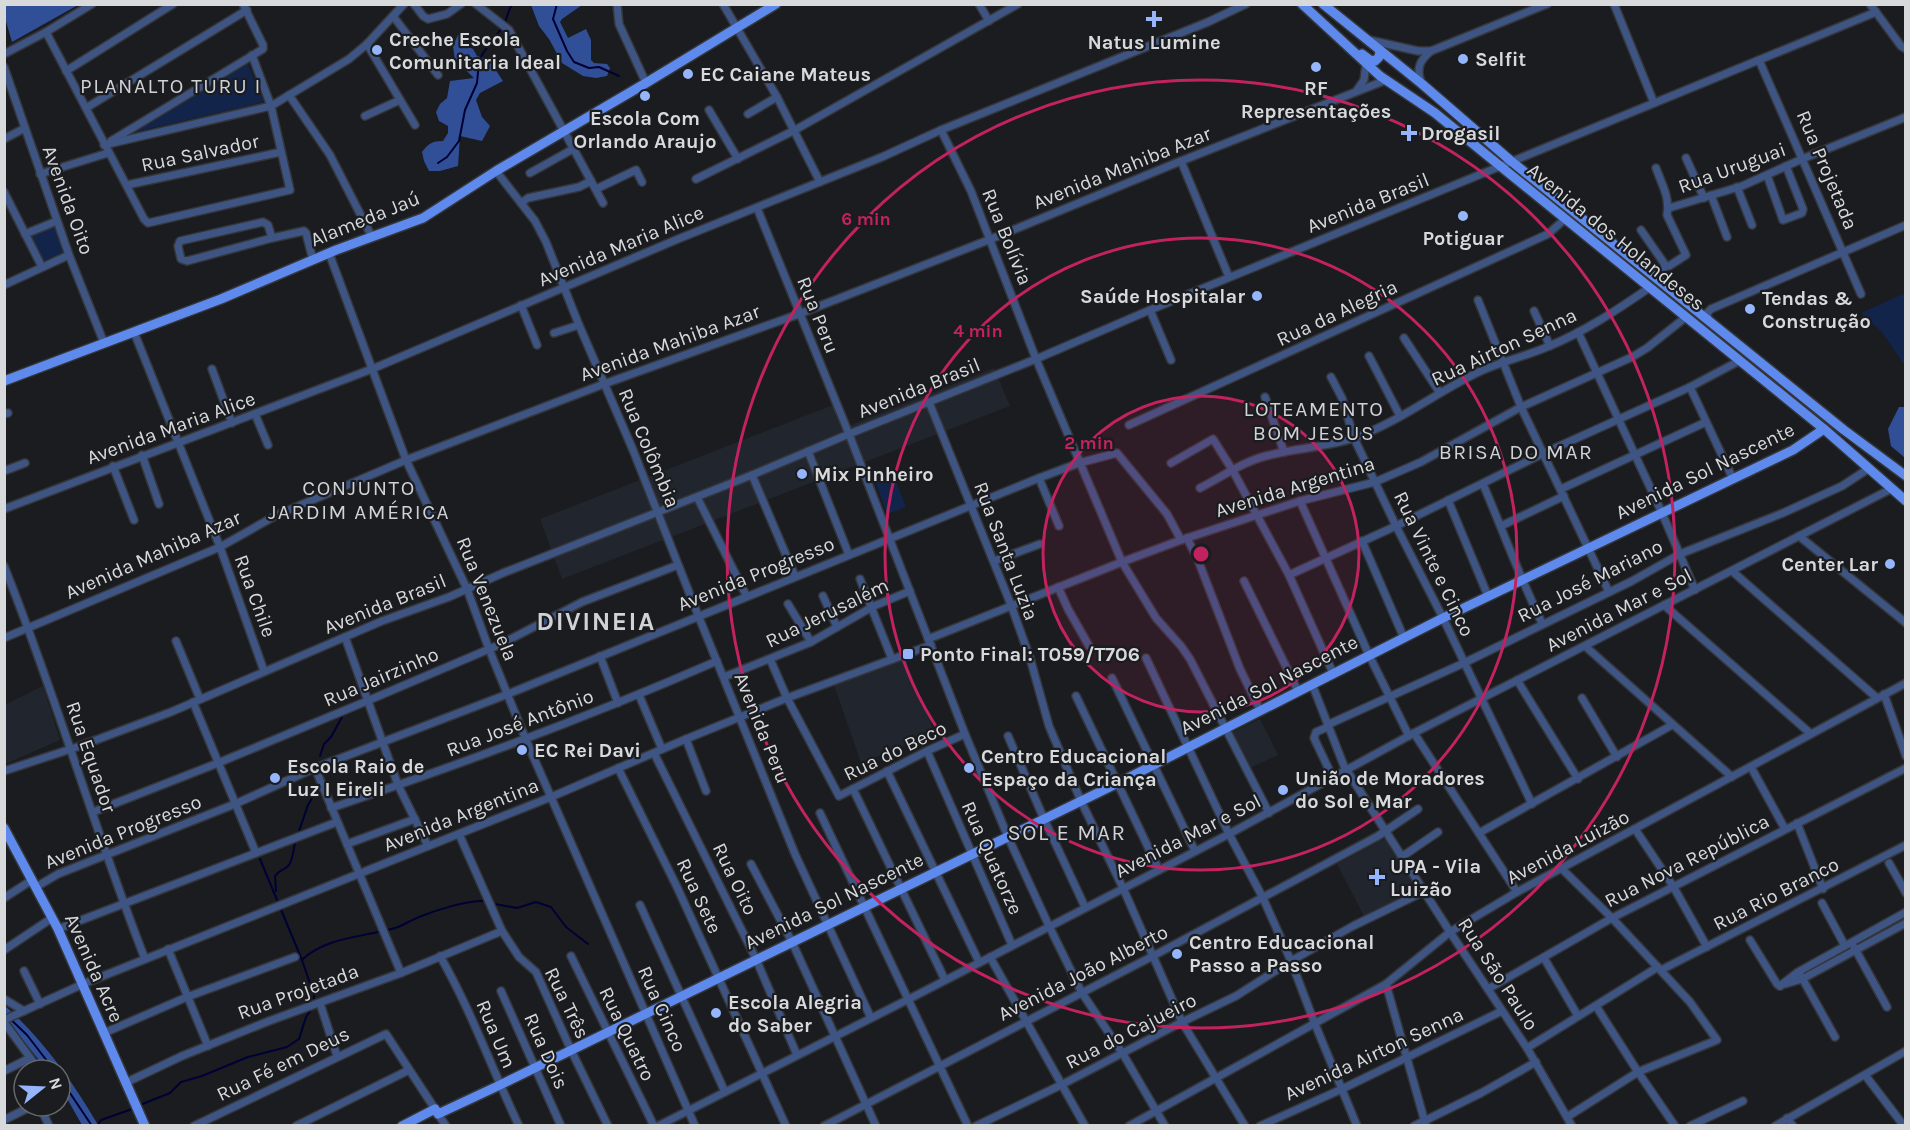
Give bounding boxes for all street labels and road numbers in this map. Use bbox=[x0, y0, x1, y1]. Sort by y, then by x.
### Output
street label: Rua Projetada bbox=[1792, 107, 1862, 233]
street label: Avenida Mahiba Azar bbox=[1030, 121, 1215, 214]
street label: Rua Salvador bbox=[139, 129, 262, 177]
street label: Rua Uruguai bbox=[1675, 138, 1789, 198]
street label: Avenida Oito bbox=[38, 142, 98, 258]
street label: Avenida dos Holandeses bbox=[1523, 158, 1709, 316]
street label: Avenida Brasil bbox=[1304, 168, 1432, 238]
street label: Rua Bolívia bbox=[977, 185, 1037, 289]
street label: Alameda Jaú bbox=[307, 187, 423, 251]
street label: Avenida Maria Alice bbox=[535, 201, 707, 291]
street label: Rua Peru bbox=[792, 273, 844, 357]
street label: Rua da Alegria bbox=[1273, 275, 1401, 351]
street label: Avenida Mahiba Azar bbox=[577, 299, 764, 386]
street label: Rua Airton Senna bbox=[1428, 303, 1580, 391]
street label: Avenida Brasil bbox=[855, 353, 983, 423]
street label: Rua Colômbia bbox=[614, 385, 684, 511]
street label: Avenida Maria Alice bbox=[84, 387, 258, 469]
street label: Avenida Sol Nascente bbox=[1612, 418, 1798, 524]
street label: Avenida Argentina bbox=[1212, 452, 1378, 522]
street label: Rua Santa Luzia bbox=[969, 478, 1043, 624]
street label: Rua Vinte e Cinco bbox=[1389, 488, 1479, 640]
street label: Avenida Mahiba Azar bbox=[62, 506, 245, 604]
street label: Avenida Progresso bbox=[674, 532, 838, 616]
street label: Rua Venezuela bbox=[452, 534, 522, 664]
street label: Rua José Mariano bbox=[1514, 534, 1666, 628]
street label: Rua Chile bbox=[229, 552, 281, 640]
street label: Avenida Mar e Sol bbox=[1542, 563, 1696, 657]
street label: Avenida Brasil bbox=[321, 569, 449, 639]
street label: Rua Jerusalém bbox=[762, 573, 892, 653]
street label: Avenida Sol Nascente bbox=[1176, 630, 1362, 740]
street label: Rua Jairzinho bbox=[320, 642, 442, 712]
street label: Avenida Peru bbox=[729, 669, 795, 787]
street label: Rua José Antônio bbox=[443, 684, 597, 762]
street label: Rua Equador bbox=[61, 698, 121, 816]
street label: Rua do Beco bbox=[840, 716, 950, 786]
street label: Avenida Argentina bbox=[380, 773, 542, 857]
street label: Avenida Mar e Sol bbox=[1111, 789, 1265, 883]
street label: Avenida Progresso bbox=[41, 790, 205, 874]
street label: Rua Quatorze bbox=[957, 798, 1027, 918]
street label: Avenida Luizão bbox=[1503, 805, 1633, 889]
street label: Rua Nova República bbox=[1601, 810, 1773, 912]
street label: Rua Oito bbox=[708, 839, 762, 919]
street label: Avenida Sol Nascente bbox=[741, 848, 927, 954]
street label: Rua Rio Branco bbox=[1709, 852, 1843, 936]
street label: Rua Sete bbox=[672, 855, 726, 937]
street label: Avenida Acre bbox=[60, 910, 128, 1026]
street label: Rua São Paulo bbox=[1453, 913, 1543, 1035]
street label: Avenida João Alberto bbox=[994, 920, 1172, 1026]
street label: Rua Projetada bbox=[234, 959, 362, 1025]
street label: Rua Cinco bbox=[633, 962, 691, 1056]
street label: Rua Três bbox=[540, 963, 594, 1043]
street label: Rua Quatro bbox=[594, 983, 660, 1085]
street label: Rua do Cajueiro bbox=[1062, 988, 1200, 1074]
street label: Rua Um bbox=[471, 996, 521, 1072]
street label: Avenida Airton Senna bbox=[1281, 1002, 1467, 1106]
street label: Rua Dois bbox=[519, 1009, 573, 1093]
street label: Rua Fé em Deus bbox=[213, 1022, 353, 1106]

